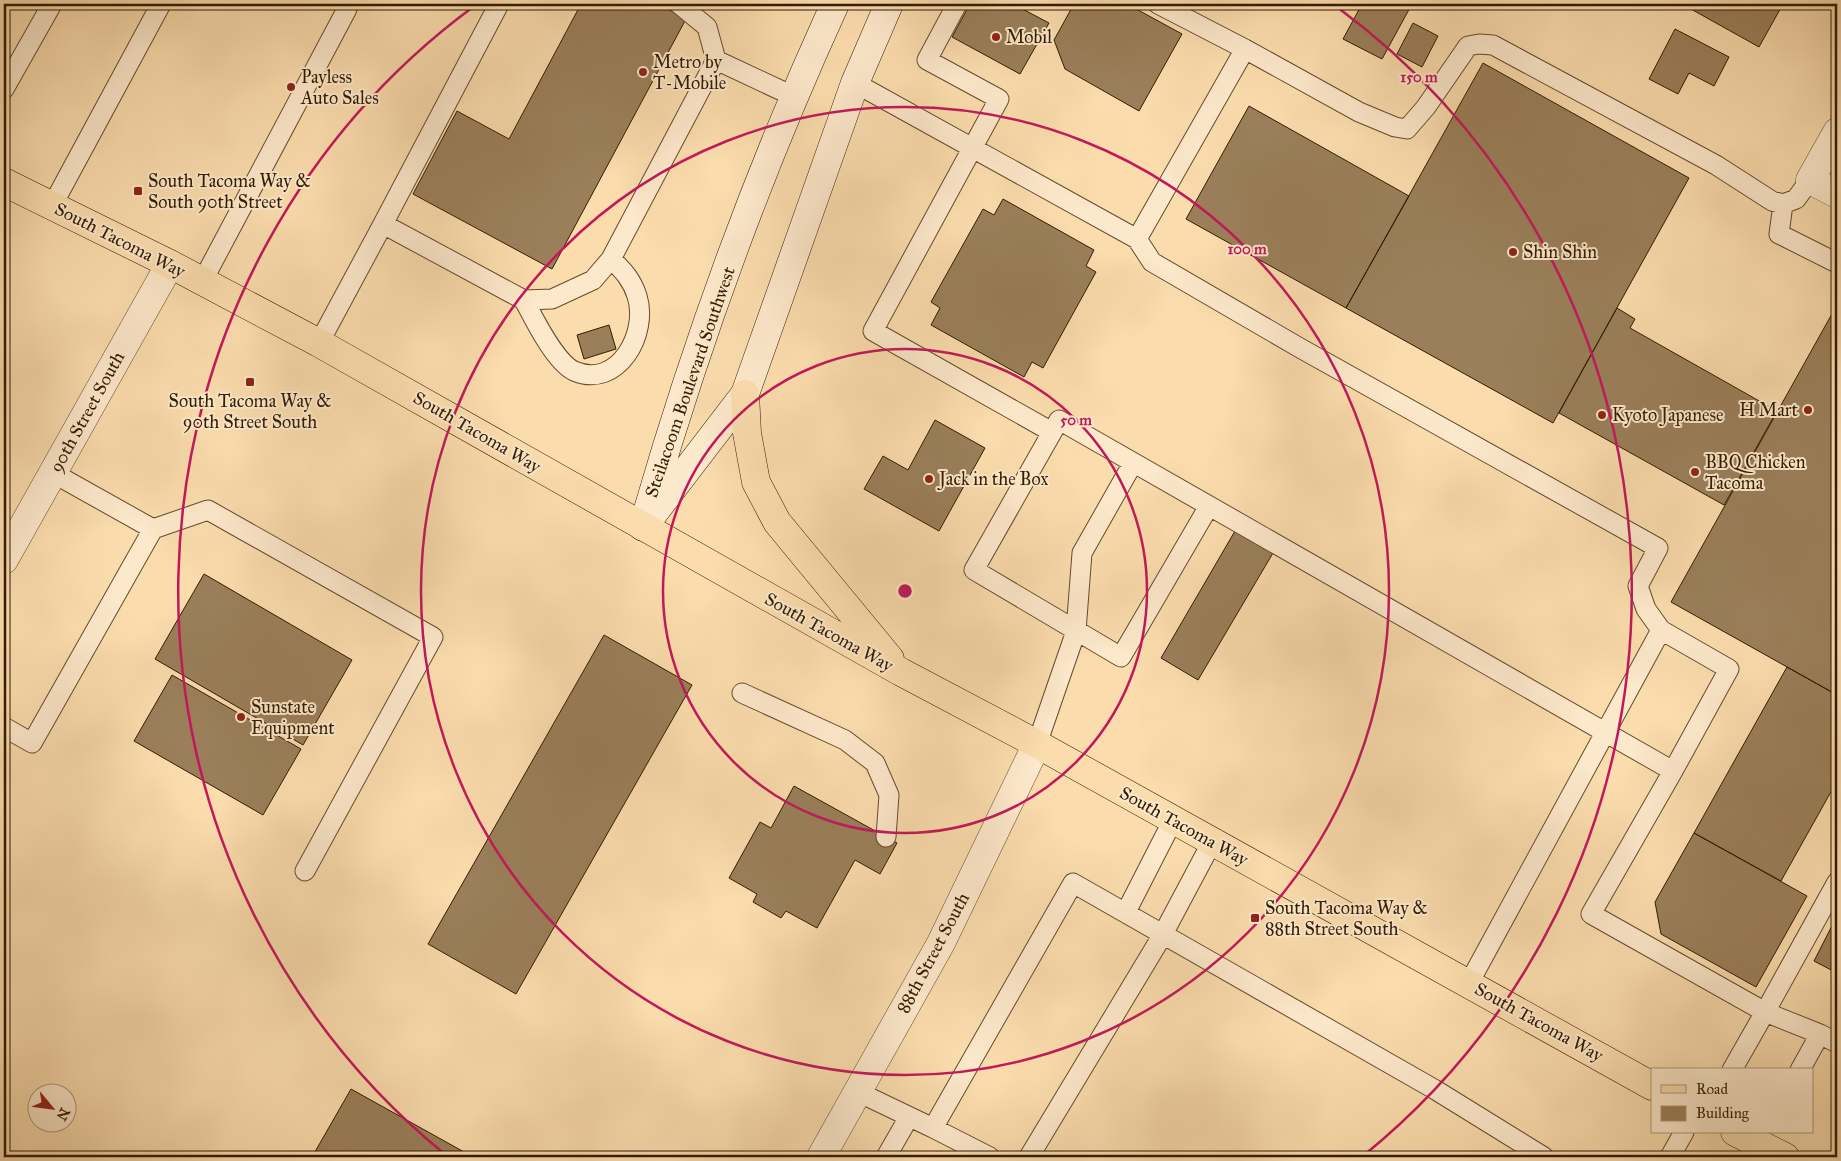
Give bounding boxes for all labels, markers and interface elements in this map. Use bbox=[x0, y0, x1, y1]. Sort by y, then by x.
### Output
place label: Mobil bbox=[1006, 26, 1052, 48]
marker: Mobil bbox=[990, 31, 1002, 43]
place label: Metro by T-Mobile bbox=[653, 51, 726, 94]
place label: Payless Auto Sales bbox=[300, 66, 379, 109]
marker: Metro by T-Mobile bbox=[637, 66, 649, 78]
text: 150 m bbox=[1400, 68, 1438, 86]
marker: Payless Auto Sales bbox=[285, 81, 297, 93]
place label: South Tacoma Way & South 90th Street bbox=[148, 170, 311, 213]
marker: South Tacoma Way & South 90th Street bbox=[132, 185, 144, 197]
street label: South Tacoma Way bbox=[51, 198, 189, 283]
text: 100 m bbox=[1227, 240, 1267, 258]
place label: Shin Shin bbox=[1523, 241, 1597, 263]
marker: Shin Shin bbox=[1507, 246, 1519, 258]
street label: Steilacoom Boulevard Southwest bbox=[640, 263, 740, 500]
street label: 90th Street South bbox=[45, 348, 129, 476]
marker: South Tacoma Way & 90th Street South bbox=[244, 376, 256, 388]
street label: South Tacoma Way bbox=[409, 387, 545, 478]
place label: South Tacoma Way & 90th Street South bbox=[169, 390, 331, 433]
place label: H Mart bbox=[1739, 399, 1799, 421]
place label: Kyoto Japanese bbox=[1612, 404, 1723, 427]
marker: H Mart bbox=[1802, 404, 1814, 416]
marker: Kyoto Japanese bbox=[1596, 409, 1608, 421]
text: 50 m bbox=[1060, 411, 1092, 429]
place label: BBQ Chicken Tacoma bbox=[1705, 451, 1806, 494]
marker: BBQ Chicken Tacoma bbox=[1689, 466, 1701, 478]
place label: Jack in the Box bbox=[937, 468, 1049, 491]
marker: Jack in the Box bbox=[923, 473, 935, 485]
centre of rings bbox=[896, 582, 914, 600]
street label: South Tacoma Way bbox=[761, 588, 898, 677]
place label: Sunstate Equipment bbox=[251, 696, 335, 740]
marker: Sunstate Equipment bbox=[235, 711, 247, 723]
street label: South Tacoma Way bbox=[1116, 782, 1253, 871]
street label: 88th Street South bbox=[892, 889, 974, 1017]
place label: South Tacoma Way & 88th Street South bbox=[1265, 897, 1428, 940]
marker: South Tacoma Way & 88th Street South bbox=[1249, 912, 1261, 924]
street label: South Tacoma Way bbox=[1471, 978, 1608, 1067]
legend bbox=[1651, 1068, 1814, 1134]
text: Road bbox=[1696, 1080, 1728, 1098]
north arrow bbox=[28, 1084, 78, 1134]
text: Building bbox=[1696, 1104, 1750, 1122]
text: N bbox=[53, 1105, 73, 1123]

